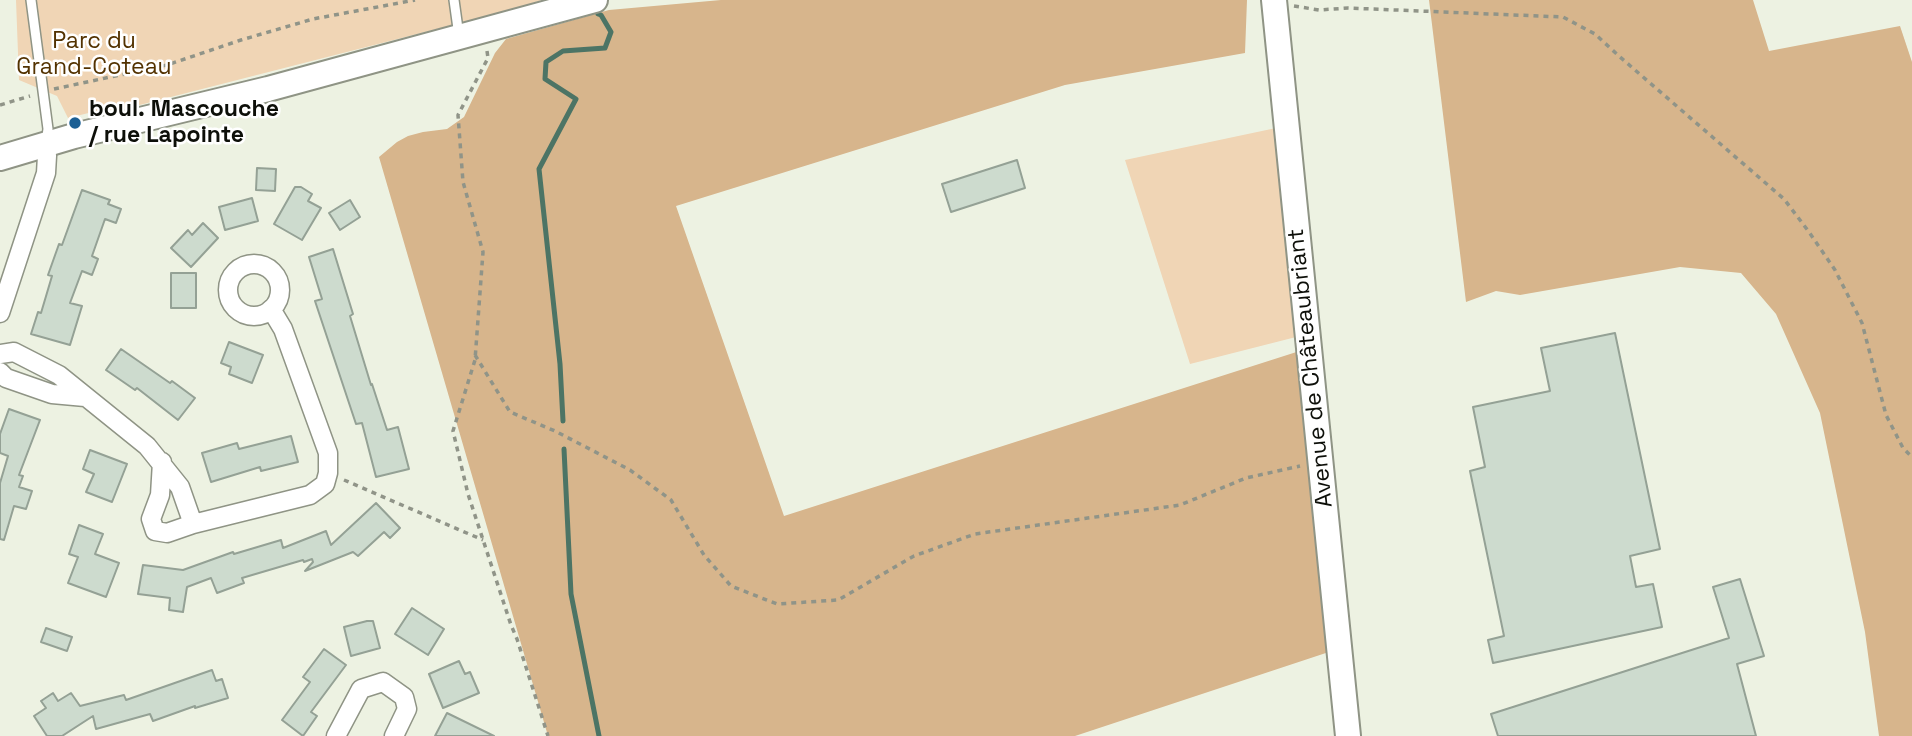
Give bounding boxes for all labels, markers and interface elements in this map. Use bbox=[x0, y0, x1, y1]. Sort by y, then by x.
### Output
park label: Parc du Grand-Coteau bbox=[16, 28, 172, 82]
place label: boul. Mascouche / rue Lapointe bbox=[89, 96, 279, 150]
marker: boul. Mascouche / rue Lapointe bbox=[67, 115, 83, 131]
street label: Avenue de Châteaubriant bbox=[1283, 227, 1339, 509]

